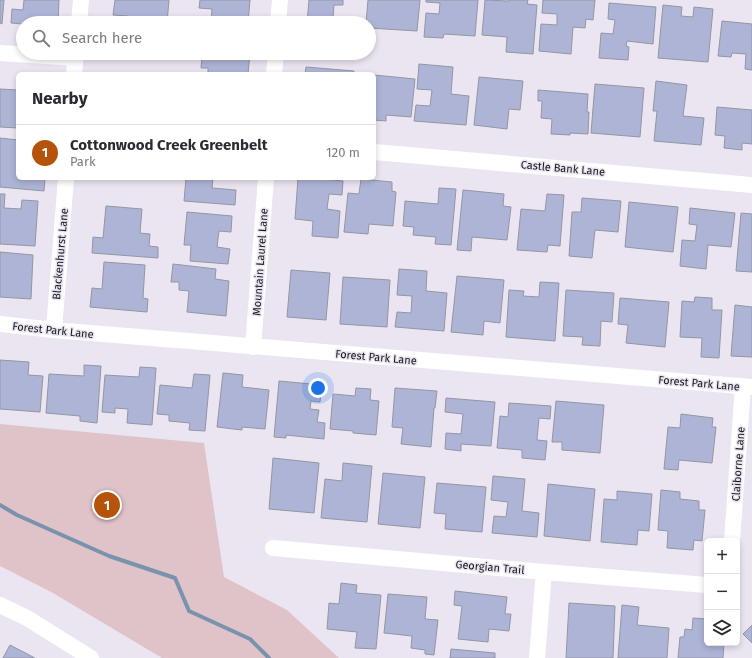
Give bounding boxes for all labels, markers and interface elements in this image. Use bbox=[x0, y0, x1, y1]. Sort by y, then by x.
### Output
search box bbox=[16, 16, 376, 60]
icon: search bbox=[30, 27, 52, 49]
text: Search here bbox=[62, 29, 142, 47]
text: Nearby bbox=[32, 88, 87, 109]
text: Cottonwood Creek Greenbelt bbox=[70, 136, 267, 154]
text: 1 bbox=[42, 145, 48, 160]
text: 120 m bbox=[326, 145, 360, 160]
text: Park bbox=[70, 154, 96, 169]
street label: Castle Bank Lane bbox=[520, 158, 606, 179]
street label: Blackenhurst Lane bbox=[50, 208, 71, 300]
street label: Mountain Laurel Lane bbox=[250, 208, 271, 316]
street label: Forest Park Lane bbox=[12, 320, 94, 341]
street label: Forest Park Lane bbox=[335, 347, 417, 368]
street label: Forest Park Lane bbox=[658, 373, 740, 394]
your location bbox=[308, 378, 328, 398]
street label: Claiborne Lane bbox=[729, 426, 748, 502]
pin: 1 bbox=[94, 490, 120, 520]
map controls bbox=[704, 538, 740, 646]
button: + bbox=[704, 538, 740, 574]
street label: Georgian Trail bbox=[455, 558, 525, 577]
button: − bbox=[704, 574, 740, 610]
button: layers bbox=[704, 610, 740, 646]

